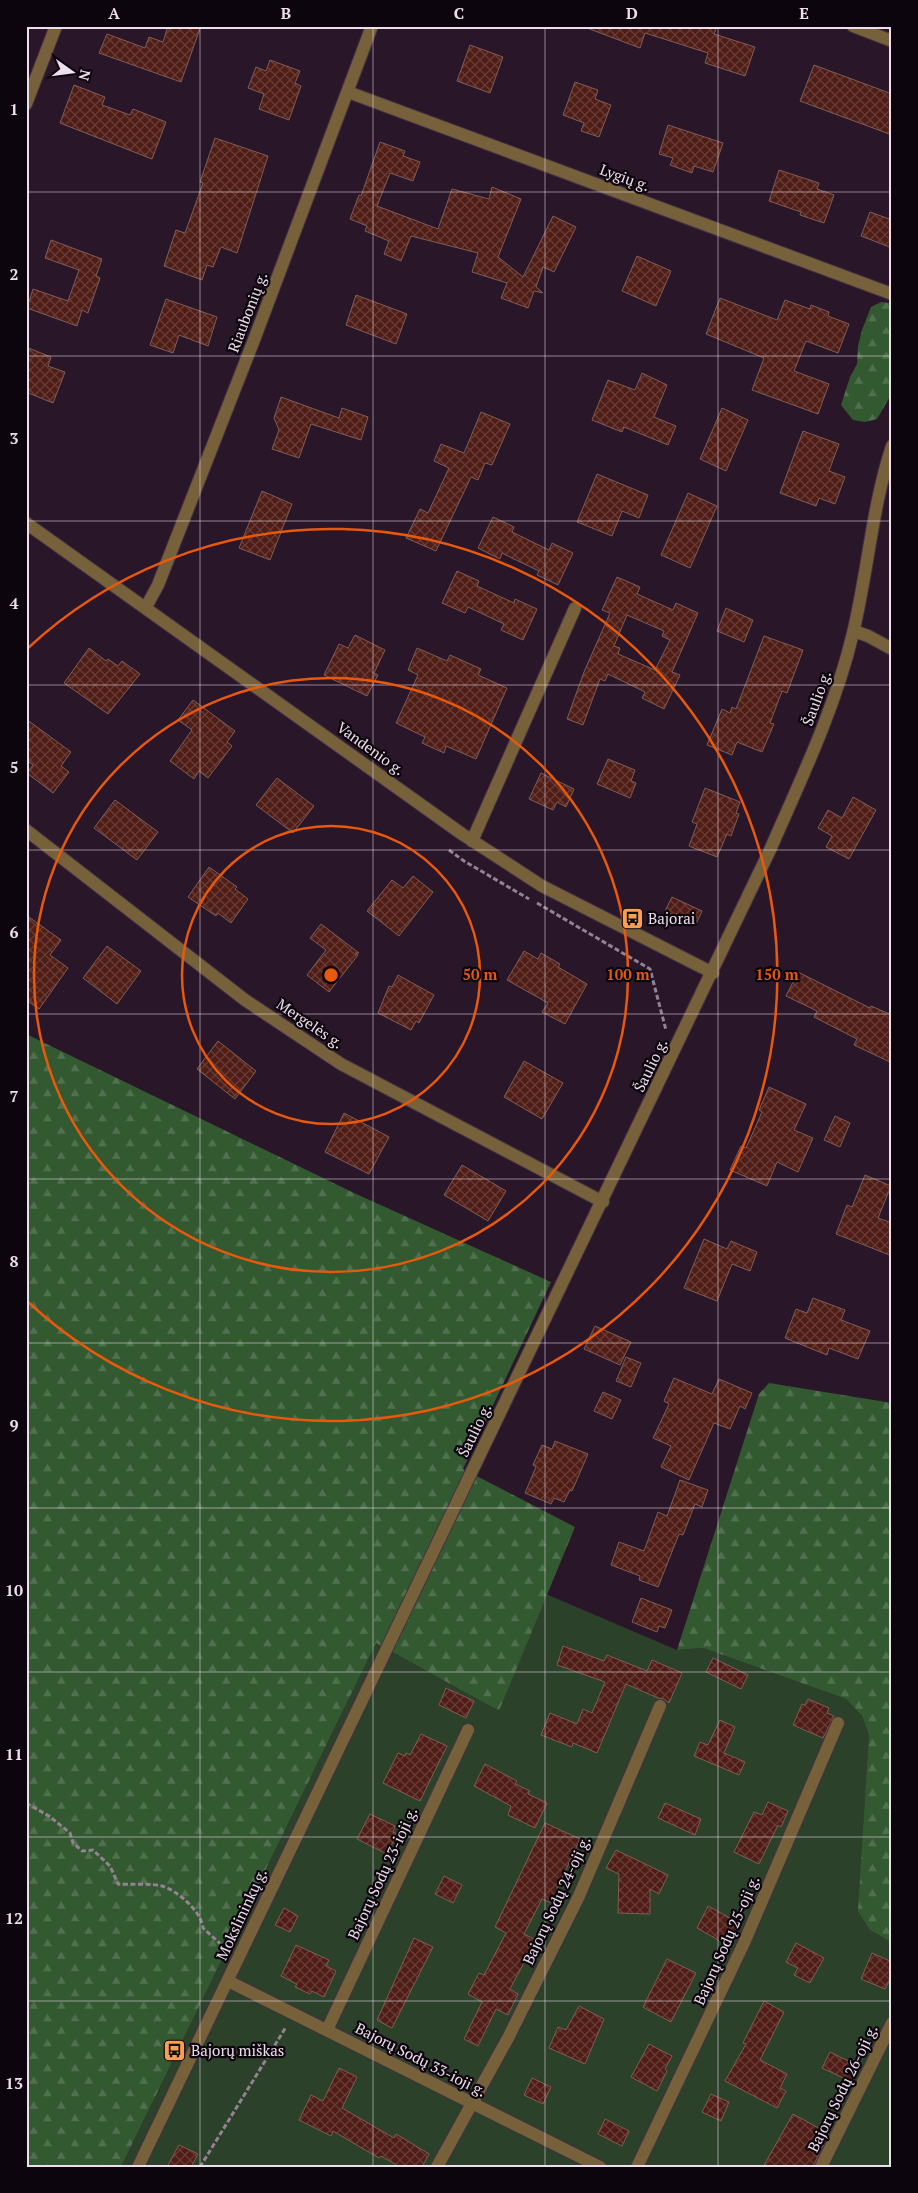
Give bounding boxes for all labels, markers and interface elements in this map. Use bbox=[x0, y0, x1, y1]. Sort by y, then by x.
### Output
text: A bbox=[108, 2, 120, 24]
text: B bbox=[281, 2, 291, 24]
text: C bbox=[454, 2, 464, 24]
text: D bbox=[626, 2, 638, 24]
text: E bbox=[799, 2, 809, 24]
north arrow bbox=[48, 48, 98, 98]
text: N bbox=[75, 68, 96, 83]
text: 1 bbox=[9, 98, 19, 120]
street label: Lygių g. bbox=[597, 159, 653, 195]
text: 2 bbox=[9, 263, 19, 285]
street label: Riaubonių g. bbox=[223, 269, 271, 355]
text: 3 bbox=[9, 427, 19, 449]
text: 4 bbox=[9, 592, 19, 614]
street label: Šaulio g. bbox=[797, 668, 835, 728]
street label: Vandenio g. bbox=[333, 717, 409, 779]
text: 5 bbox=[9, 756, 19, 778]
bus stop icon: Bajorai bbox=[620, 906, 644, 930]
place label: Bajorai bbox=[648, 908, 695, 928]
text: 6 bbox=[9, 921, 19, 943]
text: 50 m bbox=[463, 964, 498, 984]
text: 100 m bbox=[606, 964, 650, 984]
text: 150 m bbox=[755, 964, 799, 984]
centre of rings bbox=[322, 966, 340, 984]
street label: Mergelės g. bbox=[273, 993, 347, 1053]
street label: Šaulio g. bbox=[628, 1035, 672, 1095]
text: 7 bbox=[9, 1085, 19, 1107]
text: 8 bbox=[9, 1250, 19, 1272]
street label: Šaulio g. bbox=[452, 1400, 496, 1460]
text: 9 bbox=[9, 1414, 19, 1436]
text: 10 bbox=[5, 1579, 23, 1601]
text: 11 bbox=[5, 1743, 23, 1765]
street label: Bajorų Sodų 23-ioji g. bbox=[342, 1803, 422, 1943]
street label: Bajorų Sodų 24-oji g. bbox=[517, 1833, 595, 1967]
street label: Mokslininkų g. bbox=[211, 1865, 271, 1963]
street label: Bajorų Sodų 25-oji g. bbox=[688, 1872, 764, 2008]
text: 12 bbox=[5, 1907, 23, 1929]
street label: Bajorų Sodų 33-ioji g. bbox=[352, 2017, 490, 2101]
street label: Bajorų Sodų 26-oji g. bbox=[802, 2021, 882, 2155]
bus stop icon: Bajorų miškas bbox=[163, 2038, 187, 2062]
place label: Bajorų miškas bbox=[191, 2040, 284, 2060]
text: 13 bbox=[5, 2072, 23, 2094]

